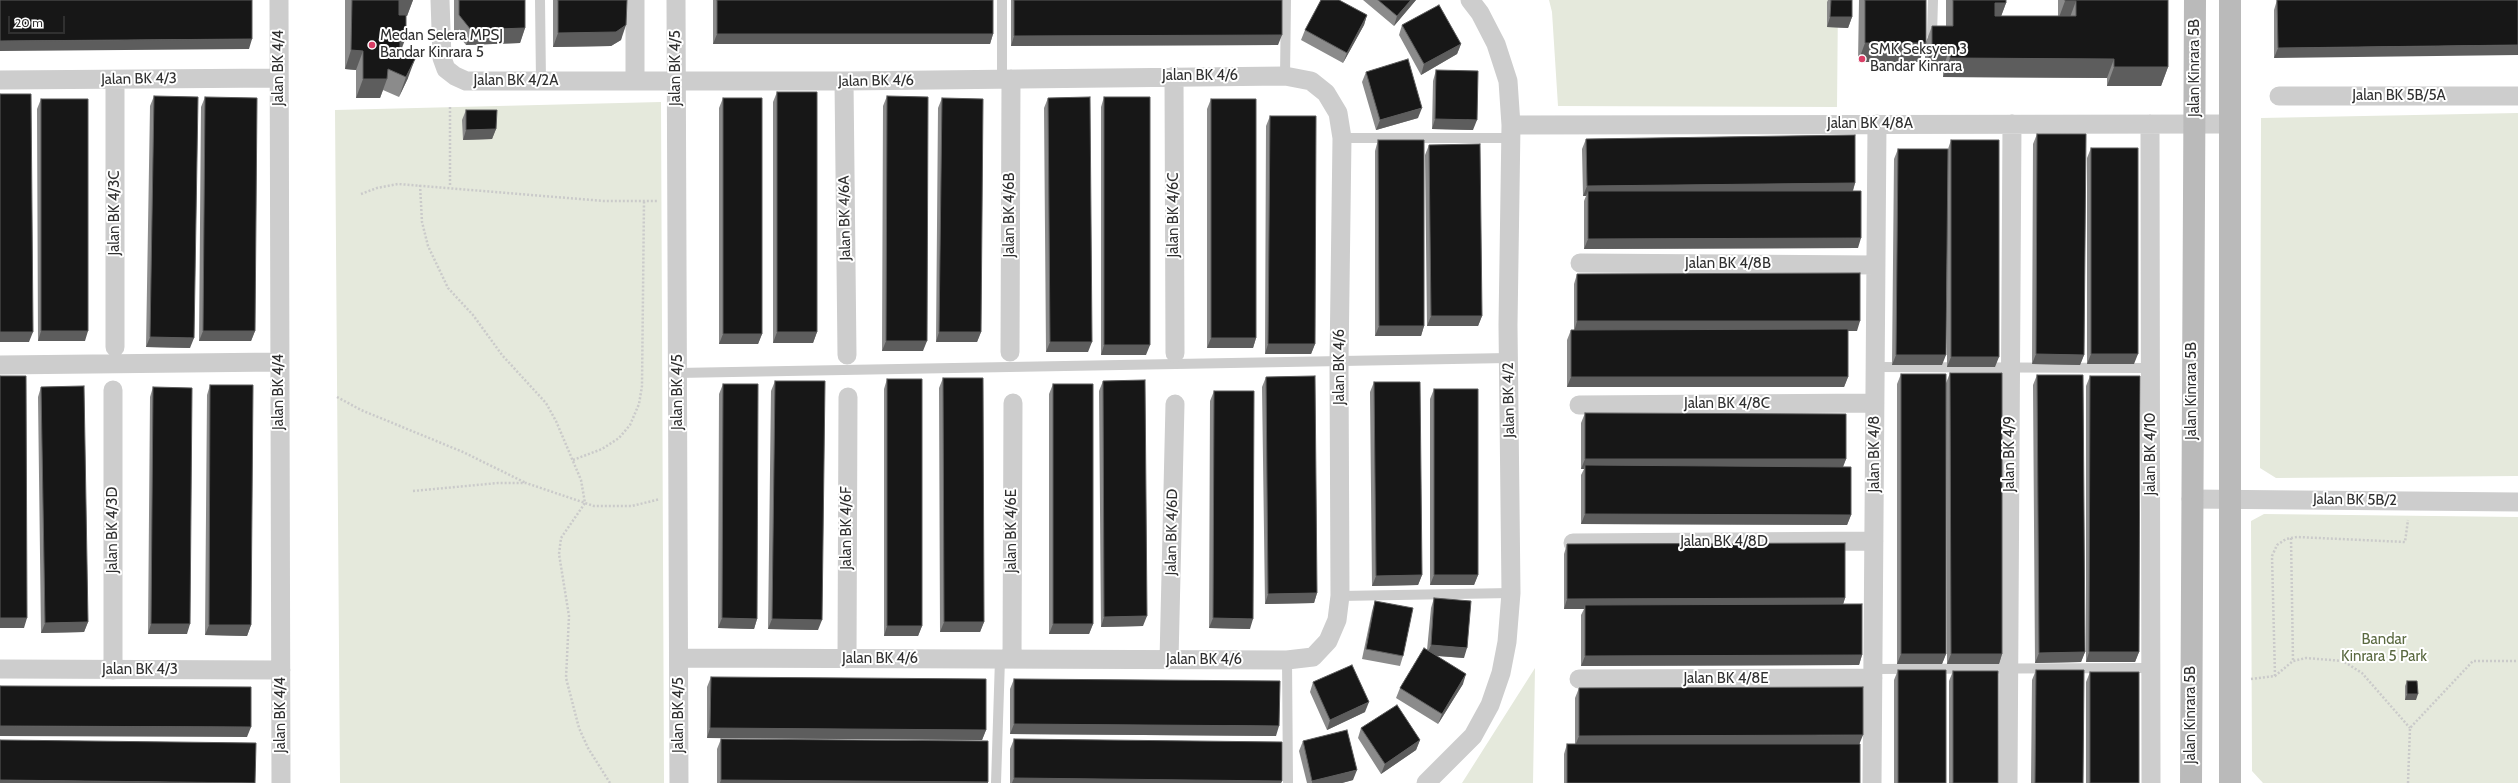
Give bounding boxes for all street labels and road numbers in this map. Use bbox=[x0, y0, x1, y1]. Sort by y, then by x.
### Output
street label: Jalan Kinrara 5B bbox=[2186, 19, 2204, 117]
street label: Jalan BK 4/4 bbox=[270, 30, 288, 106]
street label: Jalan BK 4/5 bbox=[667, 30, 685, 106]
street label: Jalan BK 4/6 bbox=[1162, 67, 1238, 85]
street label: Jalan BK 4/3 bbox=[101, 69, 177, 89]
street label: Jalan BK 4/6 bbox=[838, 71, 914, 91]
street label: Jalan BK 4/2A bbox=[474, 72, 558, 90]
street label: Jalan BK 5B/5A bbox=[2352, 87, 2446, 105]
street label: Jalan BK 4/8A bbox=[1827, 115, 1913, 133]
street label: Jalan BK 4/3C bbox=[106, 170, 124, 256]
street label: Jalan BK 4/6C bbox=[1165, 172, 1183, 258]
street label: Jalan BK 4/6B bbox=[1001, 173, 1019, 257]
street label: Jalan BK 4/6A bbox=[835, 175, 855, 261]
street label: Jalan BK 4/8B bbox=[1685, 255, 1771, 273]
street label: Jalan BK 4/6 bbox=[1331, 329, 1349, 405]
street label: Jalan Kinrara 5B bbox=[2183, 342, 2201, 440]
street label: Jalan BK 4/4 bbox=[270, 354, 288, 430]
street label: Jalan BK 4/5 bbox=[669, 354, 687, 430]
street label: Jalan BK 4/2 bbox=[1499, 362, 1519, 438]
street label: Jalan BK 4/8C bbox=[1684, 395, 1770, 413]
street label: Jalan BK 4/10 bbox=[2142, 412, 2160, 496]
street label: Jalan BK 4/8 bbox=[1866, 416, 1884, 492]
street label: Jalan BK 4/9 bbox=[2001, 416, 2019, 492]
street label: Jalan BK 4/6F bbox=[838, 486, 856, 570]
street label: Jalan BK 4/3D bbox=[104, 487, 122, 573]
street label: Jalan BK 4/6D bbox=[1162, 488, 1182, 576]
street label: Jalan BK 4/6E bbox=[1003, 489, 1021, 573]
street label: Jalan BK 5B/2 bbox=[2313, 490, 2397, 510]
street label: Jalan BK 4/8D bbox=[1680, 533, 1768, 551]
street label: Jalan BK 4/6 bbox=[842, 650, 918, 668]
street label: Jalan BK 4/6 bbox=[1166, 651, 1242, 669]
street label: Jalan BK 4/3 bbox=[102, 661, 178, 679]
street label: Jalan Kinrara 5B bbox=[2182, 666, 2200, 764]
street label: Jalan BK 4/8E bbox=[1683, 670, 1769, 688]
street label: Jalan BK 4/4 bbox=[272, 677, 290, 753]
street label: Jalan BK 4/5 bbox=[670, 677, 688, 753]

